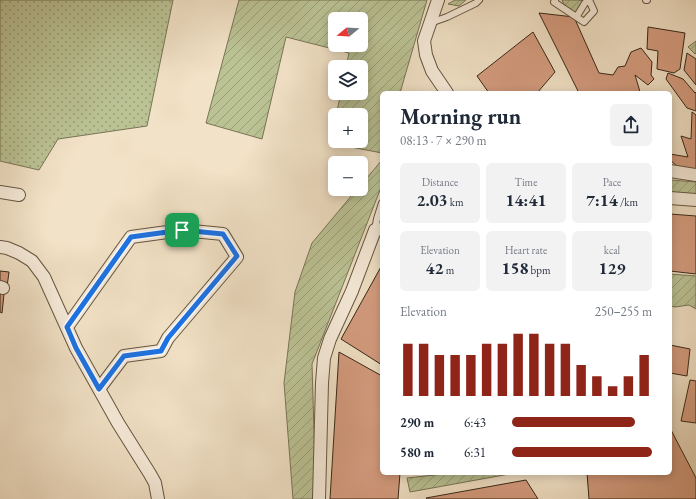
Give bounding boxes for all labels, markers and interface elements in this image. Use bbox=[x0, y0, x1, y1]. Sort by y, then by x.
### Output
north arrow bbox=[328, 12, 368, 52]
map controls bbox=[328, 12, 368, 196]
button: layers bbox=[328, 60, 368, 100]
text: Morning run bbox=[400, 102, 521, 131]
button: share bbox=[610, 104, 652, 146]
button: + bbox=[328, 108, 368, 148]
text: 08:13 · 7 × 290 m bbox=[400, 132, 487, 149]
button: − bbox=[328, 156, 368, 196]
text: Distance bbox=[422, 175, 458, 189]
text: Time bbox=[515, 175, 537, 189]
text: Pace bbox=[603, 175, 621, 189]
text: 2.03 bbox=[416, 189, 448, 211]
text: 14:41 bbox=[506, 189, 546, 211]
text: 7:14 bbox=[586, 189, 618, 211]
text: km bbox=[448, 195, 464, 209]
text: /km bbox=[618, 195, 638, 209]
pin bbox=[165, 213, 199, 247]
icon: arrive bbox=[171, 219, 193, 241]
text: Elevation bbox=[420, 243, 460, 257]
text: Heart rate bbox=[505, 243, 547, 257]
text: kcal bbox=[604, 243, 620, 257]
text: 42 bbox=[426, 257, 444, 279]
text: 158 bbox=[501, 257, 528, 279]
text: 129 bbox=[599, 257, 625, 279]
text: m bbox=[444, 263, 454, 277]
text: bpm bbox=[528, 263, 551, 277]
text: Elevation bbox=[400, 303, 447, 320]
text: 250–255 m bbox=[595, 303, 652, 320]
text: 290 m bbox=[400, 414, 434, 431]
text: 6:43 bbox=[464, 414, 486, 431]
text: 580 m bbox=[400, 444, 434, 461]
text: 6:31 bbox=[464, 444, 486, 461]

